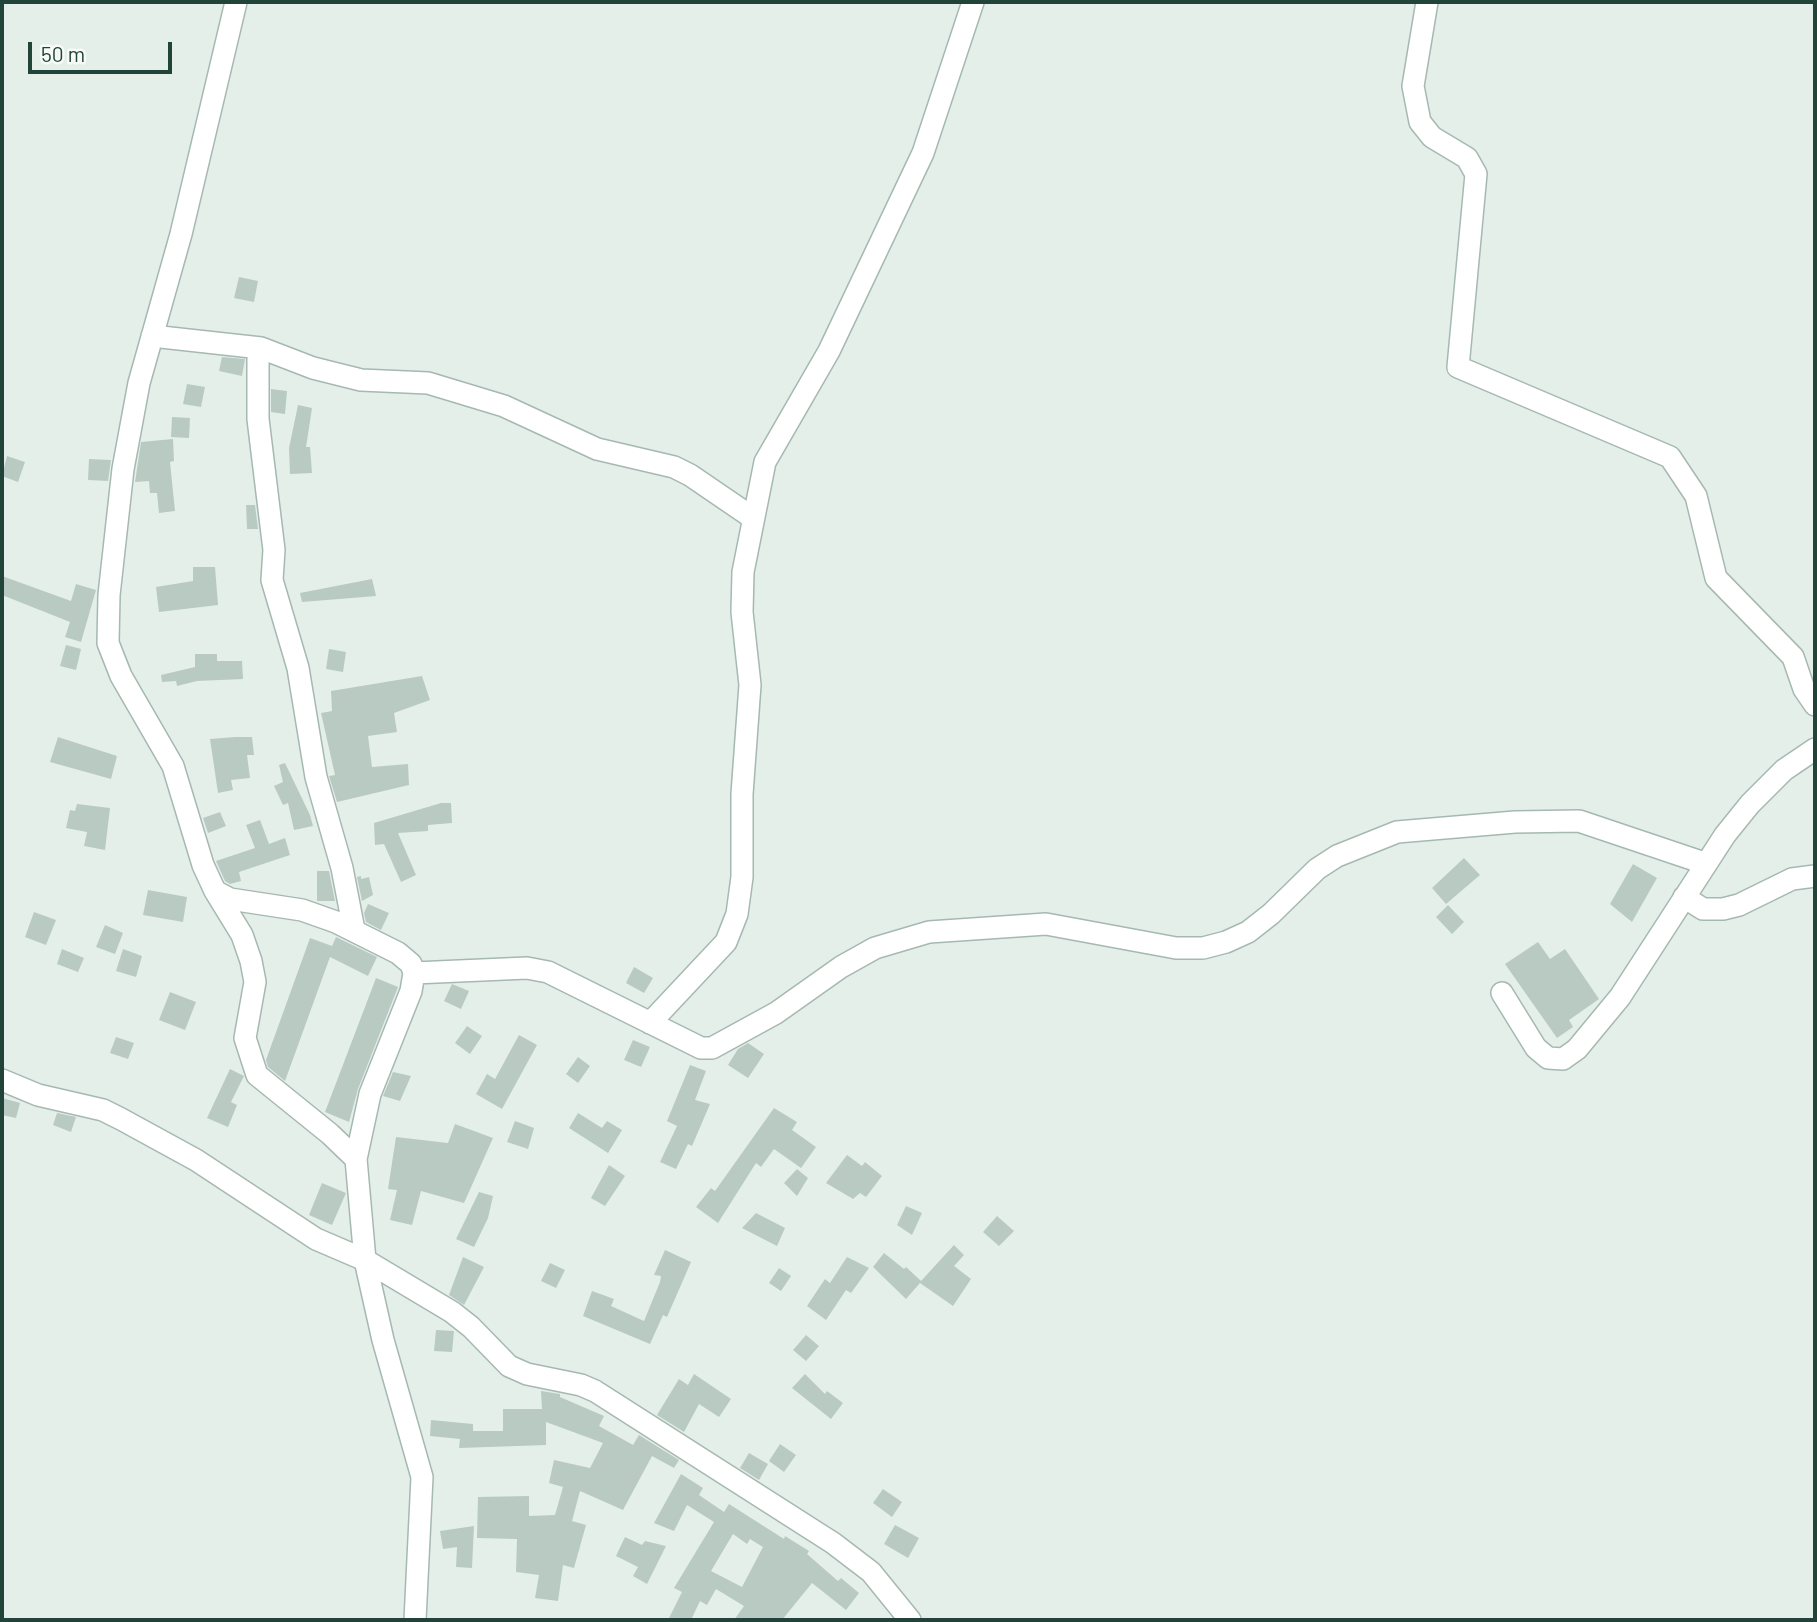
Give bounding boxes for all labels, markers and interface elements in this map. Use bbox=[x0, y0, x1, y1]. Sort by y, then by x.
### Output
scale bar bbox=[32, 28, 175, 72]
text: 50 m bbox=[41, 41, 85, 66]

